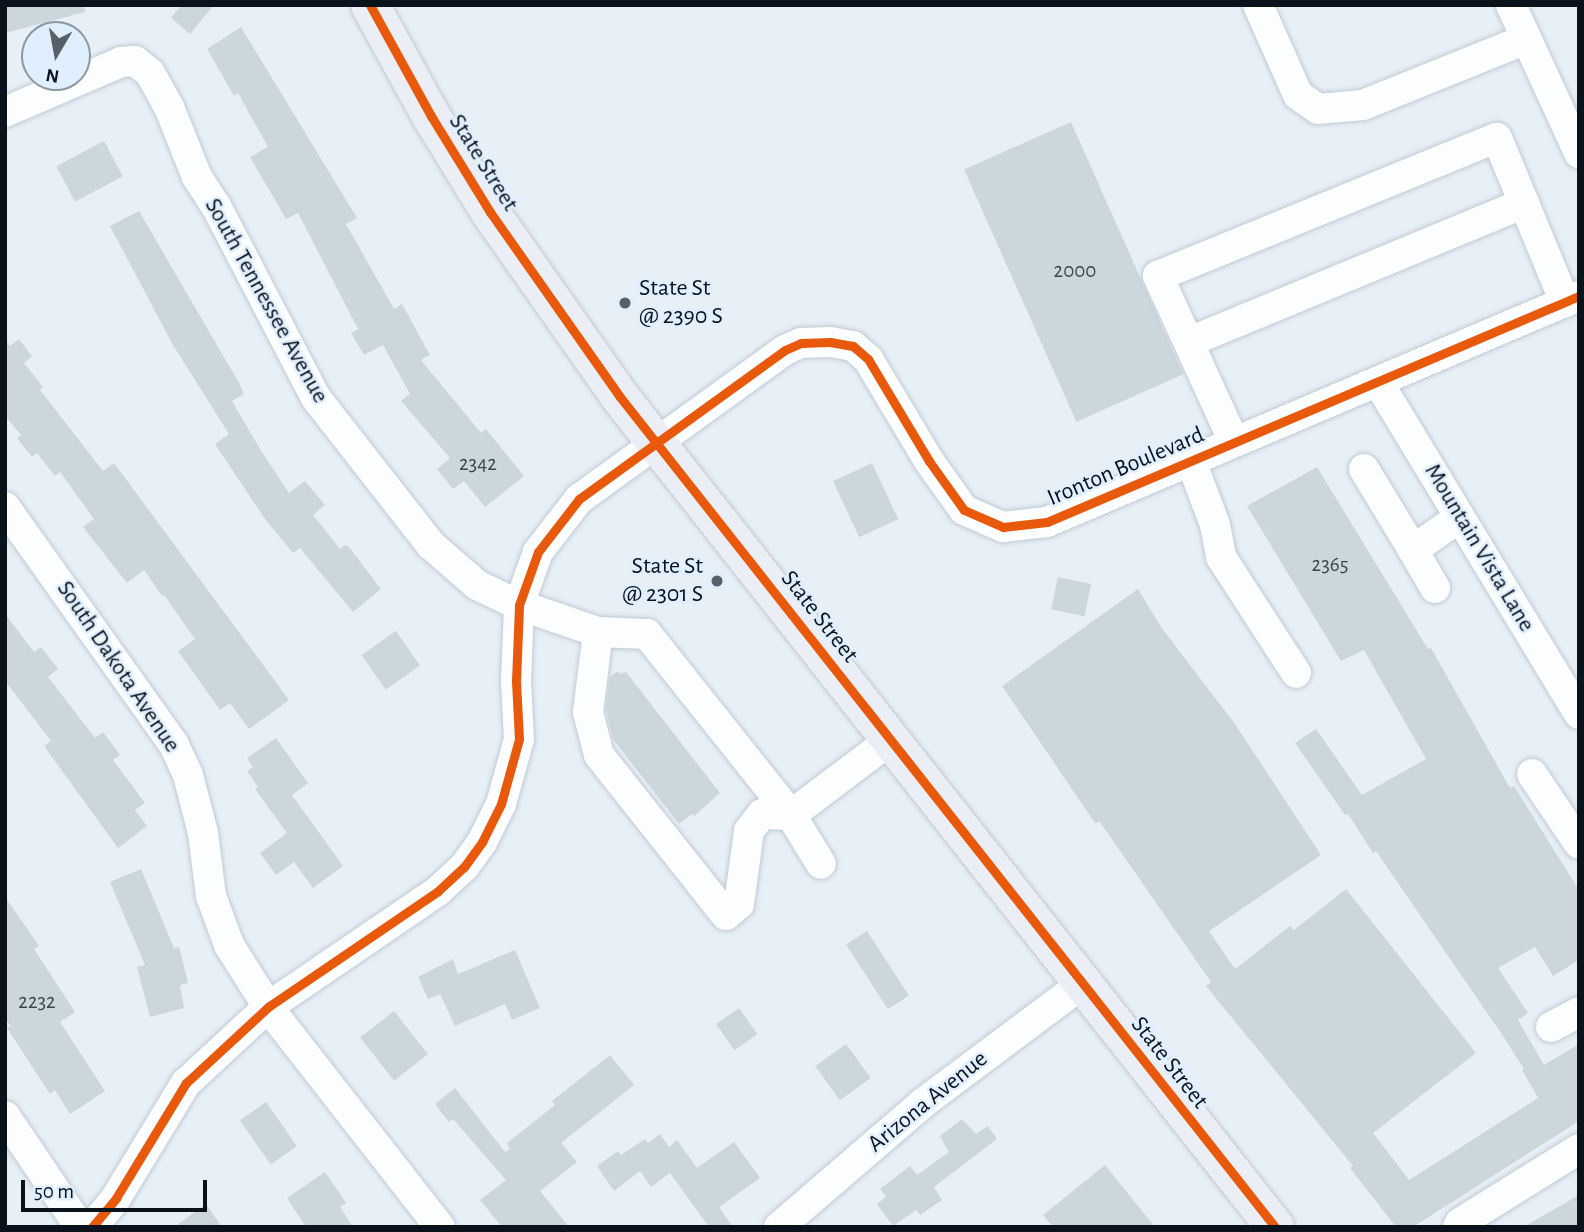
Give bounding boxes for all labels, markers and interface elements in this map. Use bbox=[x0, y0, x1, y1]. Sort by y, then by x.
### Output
north arrow bbox=[21, 21, 91, 91]
text: N bbox=[44, 65, 61, 86]
street label: State Street bbox=[442, 109, 524, 217]
street label: South Tennessee Avenue bbox=[198, 194, 334, 408]
house number: 2000 bbox=[1054, 258, 1096, 284]
place label: State St @ 2390 S bbox=[639, 275, 723, 331]
marker: State St @ 2390 S bbox=[617, 295, 633, 311]
street label: Ironton Boulevard bbox=[1043, 421, 1209, 513]
house number: 2342 bbox=[459, 451, 497, 477]
street label: Mountain Vista Lane bbox=[1418, 459, 1540, 637]
house number: 2365 bbox=[1312, 552, 1348, 578]
place label: State St @ 2301 S bbox=[622, 553, 703, 609]
street label: State Street bbox=[774, 565, 864, 669]
marker: State St @ 2301 S bbox=[709, 573, 725, 589]
street label: South Dakota Avenue bbox=[50, 576, 186, 758]
house number: 2232 bbox=[18, 989, 56, 1015]
street label: State Street bbox=[1124, 1011, 1214, 1115]
street label: Arizona Avenue bbox=[862, 1045, 994, 1159]
scale bar bbox=[24, 1166, 210, 1210]
text: 50 m bbox=[34, 1181, 74, 1202]

